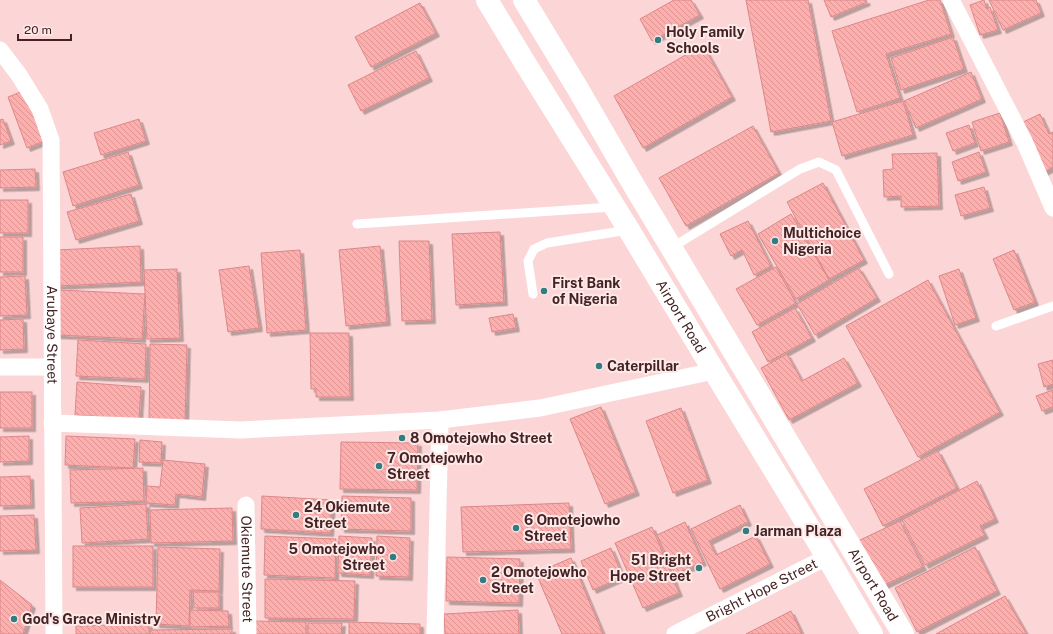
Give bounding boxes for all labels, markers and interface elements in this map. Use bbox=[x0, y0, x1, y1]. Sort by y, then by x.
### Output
scale bar bbox=[18, 16, 71, 42]
text: 20 m bbox=[24, 23, 52, 37]
place label: Holy Family Schools bbox=[666, 24, 745, 56]
marker: Holy Family Schools bbox=[653, 35, 663, 45]
place label: Multichoice Nigeria bbox=[783, 225, 861, 257]
marker: Multichoice Nigeria bbox=[770, 236, 780, 246]
place label: First Bank of Nigeria bbox=[552, 275, 620, 307]
street label: Airport Road bbox=[653, 277, 709, 356]
street label: Arubaye Street bbox=[44, 285, 60, 384]
marker: First Bank of Nigeria bbox=[539, 286, 549, 296]
place label: Caterpillar bbox=[607, 358, 679, 374]
marker: Caterpillar bbox=[594, 361, 604, 371]
place label: 8 Omotejowho Street bbox=[410, 430, 552, 446]
marker: 8 Omotejowho Street bbox=[397, 433, 407, 443]
place label: 7 Omotejowho Street bbox=[387, 450, 483, 482]
marker: 7 Omotejowho Street bbox=[374, 461, 384, 471]
place label: 24 Okiemute Street bbox=[304, 499, 390, 531]
marker: 24 Okiemute Street bbox=[291, 510, 301, 520]
place label: 6 Omotejowho Street bbox=[524, 512, 620, 544]
street label: Okiemute Street bbox=[238, 515, 256, 623]
marker: 6 Omotejowho Street bbox=[511, 523, 521, 533]
place label: Jarman Plaza bbox=[754, 523, 842, 539]
marker: Jarman Plaza bbox=[741, 526, 751, 536]
place label: 5 Omotejowho Street bbox=[289, 541, 385, 573]
street label: Airport Road bbox=[845, 545, 901, 624]
marker: 5 Omotejowho Street bbox=[388, 552, 398, 562]
place label: 51 Bright Hope Street bbox=[610, 552, 691, 584]
street label: Bright Hope Street bbox=[703, 555, 820, 625]
marker: 51 Bright Hope Street bbox=[694, 563, 704, 573]
place label: 2 Omotejowho Street bbox=[491, 564, 587, 596]
marker: 2 Omotejowho Street bbox=[478, 575, 488, 585]
place label: God's Grace Ministry bbox=[22, 611, 161, 627]
marker: God's Grace Ministry bbox=[9, 614, 19, 624]

